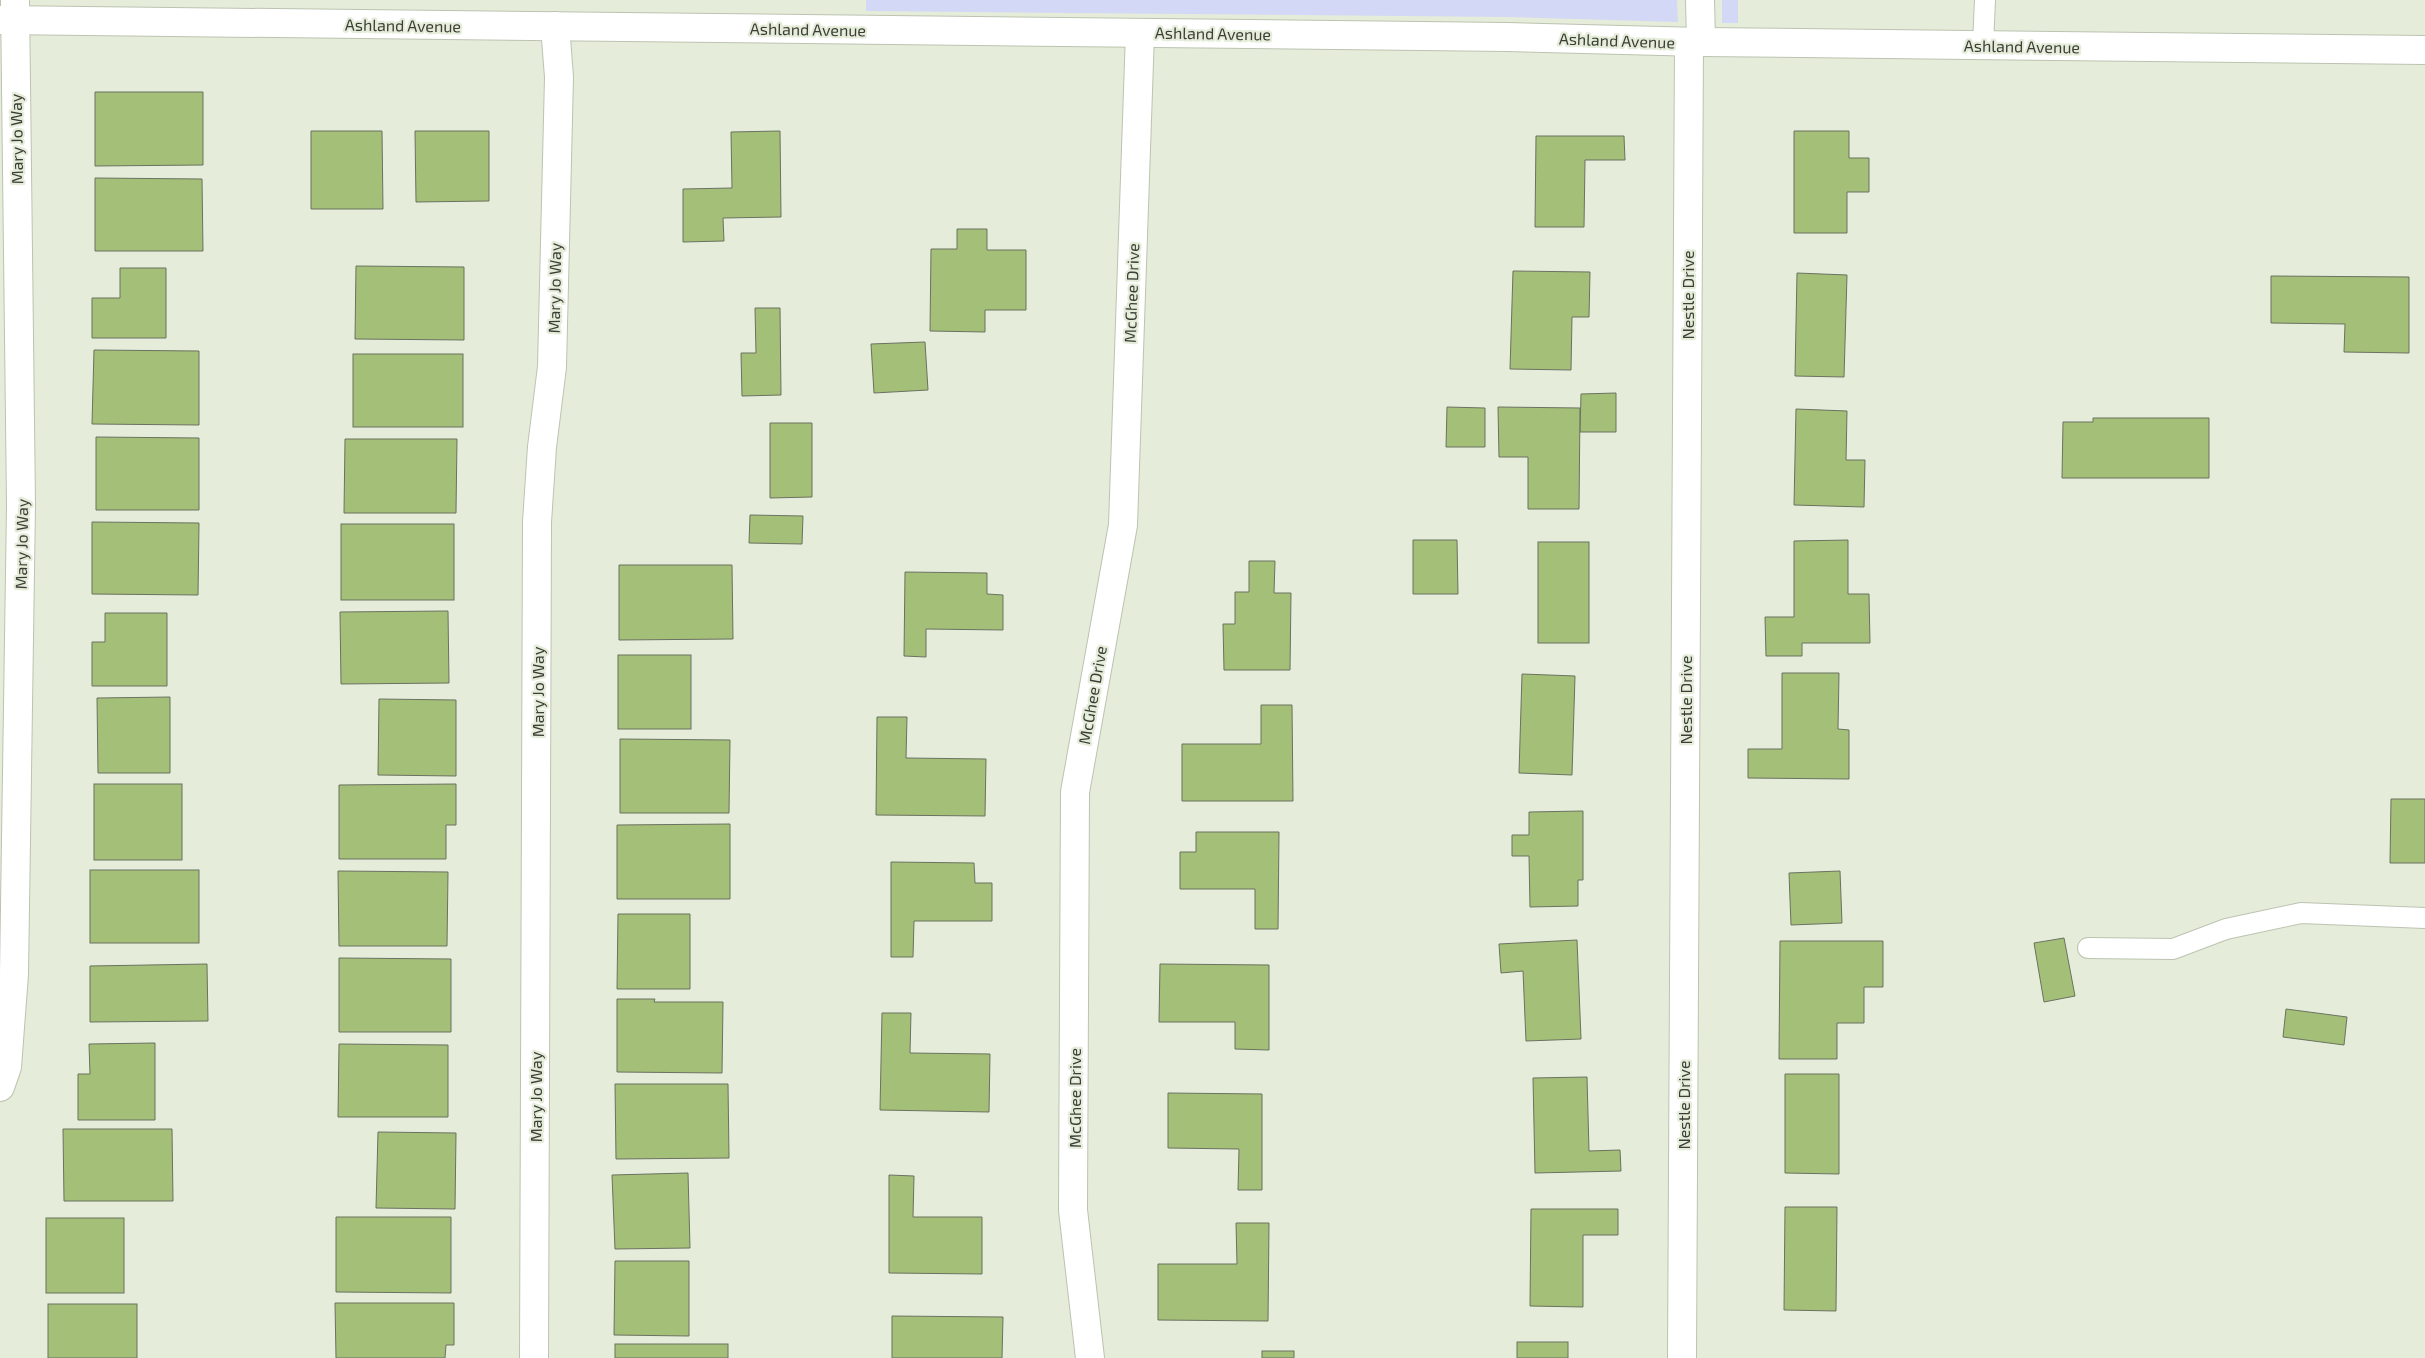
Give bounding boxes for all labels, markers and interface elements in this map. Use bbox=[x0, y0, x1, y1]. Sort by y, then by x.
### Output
street label: Ashland Avenue bbox=[345, 14, 461, 36]
street label: Ashland Avenue bbox=[750, 18, 866, 40]
street label: Ashland Avenue bbox=[1155, 22, 1271, 44]
street label: Ashland Avenue bbox=[1559, 28, 1675, 52]
street label: Ashland Avenue bbox=[1964, 35, 2080, 57]
street label: Mary Jo Way bbox=[6, 93, 26, 185]
street label: Mary Jo Way bbox=[544, 242, 564, 334]
street label: McGhee Drive bbox=[1120, 243, 1142, 343]
street label: Nestle Drive bbox=[1678, 251, 1697, 340]
street label: Mary Jo Way bbox=[11, 498, 31, 590]
street label: McGhee Drive bbox=[1074, 644, 1110, 746]
street label: Mary Jo Way bbox=[528, 646, 547, 737]
street label: Nestle Drive bbox=[1676, 656, 1695, 745]
street label: McGhee Drive bbox=[1065, 1048, 1084, 1148]
street label: Mary Jo Way bbox=[526, 1051, 545, 1142]
street label: Nestle Drive bbox=[1674, 1061, 1693, 1150]

